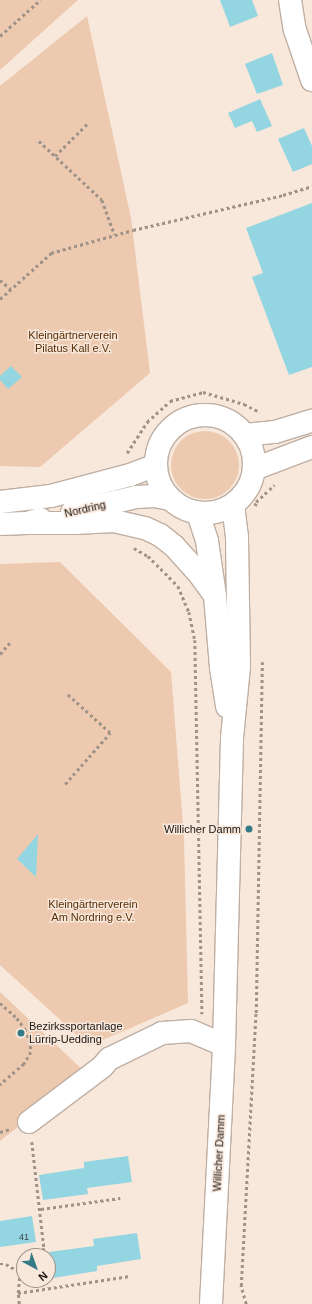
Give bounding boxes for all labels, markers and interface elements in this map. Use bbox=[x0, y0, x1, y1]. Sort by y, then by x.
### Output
park label: Kleingärtnerverein Pilatus Kall e.V. bbox=[28, 329, 118, 355]
street label: Nordring bbox=[63, 498, 107, 520]
place label: Willicher Damm bbox=[164, 822, 241, 836]
marker: Willicher Damm bbox=[244, 824, 254, 834]
park label: Kleingärtnerverein Am Nordring e.V. bbox=[48, 898, 138, 924]
place label: Bezirkssportanlage Lürrip-Uedding bbox=[29, 1020, 123, 1046]
marker: Bezirkssportanlage Lürrip-Uedding bbox=[16, 1028, 26, 1038]
street label: Willicher Damm bbox=[210, 1114, 228, 1192]
house number: 41 bbox=[19, 1232, 29, 1242]
north arrow bbox=[16, 1248, 56, 1288]
text: N bbox=[36, 1269, 50, 1283]

